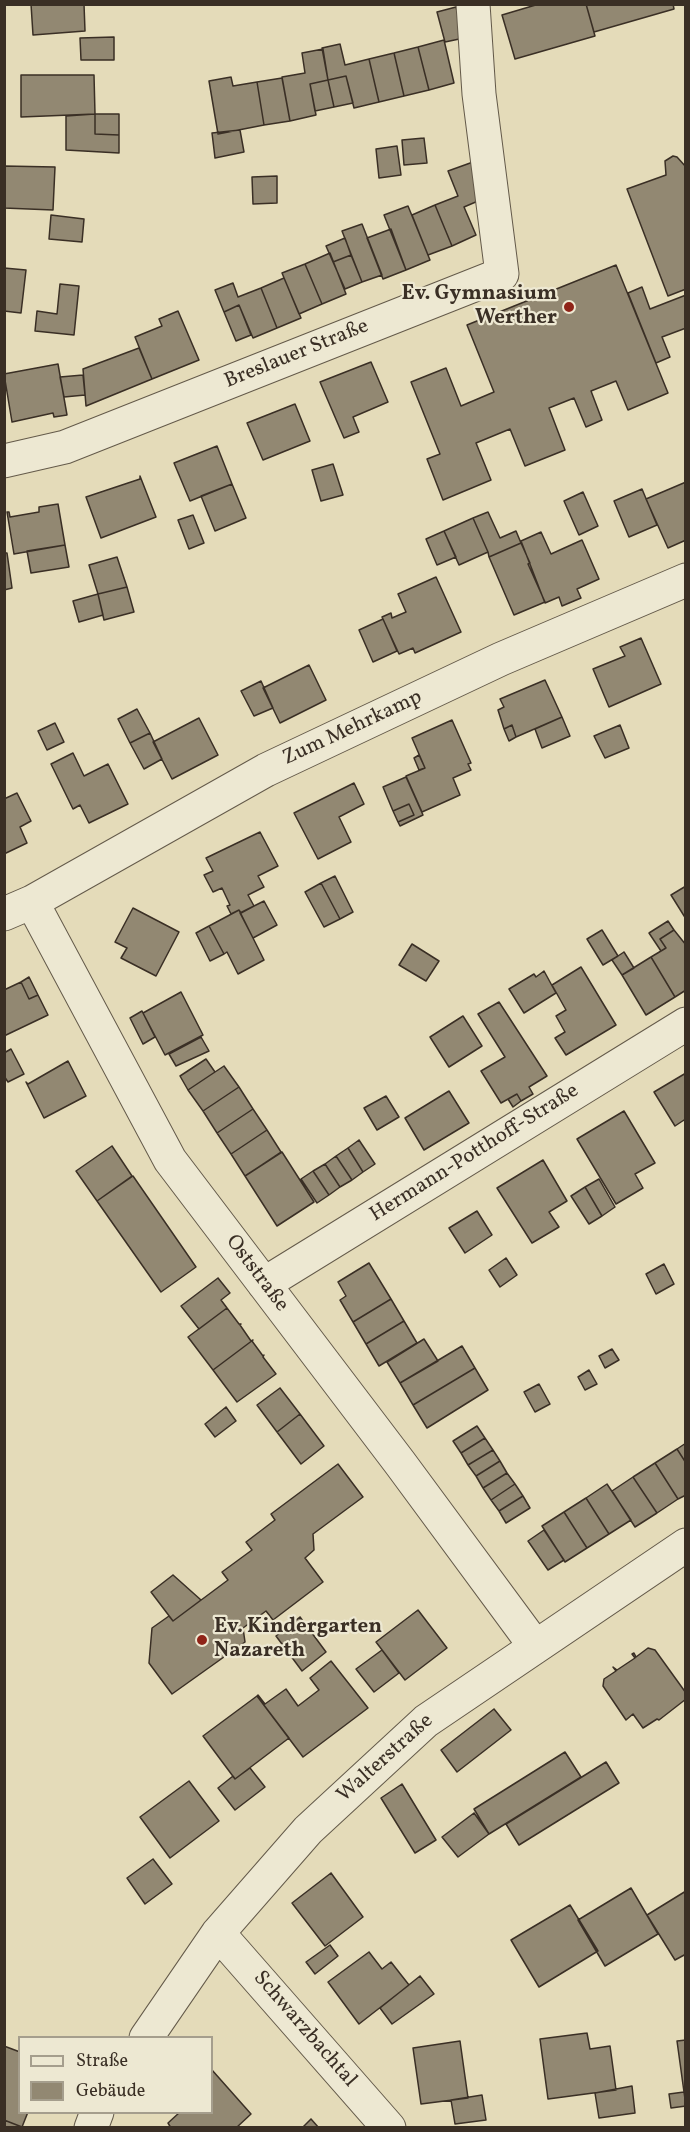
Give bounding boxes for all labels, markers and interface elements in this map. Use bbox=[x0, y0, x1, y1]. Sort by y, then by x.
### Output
place label: Ev. Gymnasium Werther bbox=[402, 282, 557, 332]
marker: Ev. Gymnasium Werther bbox=[562, 300, 576, 314]
street label: Breslauer Straße bbox=[221, 315, 373, 395]
street label: Zum Mehrkamp bbox=[279, 686, 427, 772]
street label: Hermann-Potthoff-Straße bbox=[366, 1079, 584, 1229]
street label: Oststraße bbox=[219, 1231, 293, 1317]
place label: Ev. Kindergarten Nazareth bbox=[214, 1615, 382, 1665]
marker: Ev. Kindergarten Nazareth bbox=[195, 1633, 209, 1647]
street label: Walterstraße bbox=[333, 1709, 439, 1809]
street label: Schwarzbachtal bbox=[247, 1967, 361, 2093]
legend bbox=[18, 2036, 213, 2114]
text: Straße bbox=[76, 2049, 128, 2074]
text: Gebäude bbox=[76, 2079, 145, 2104]

